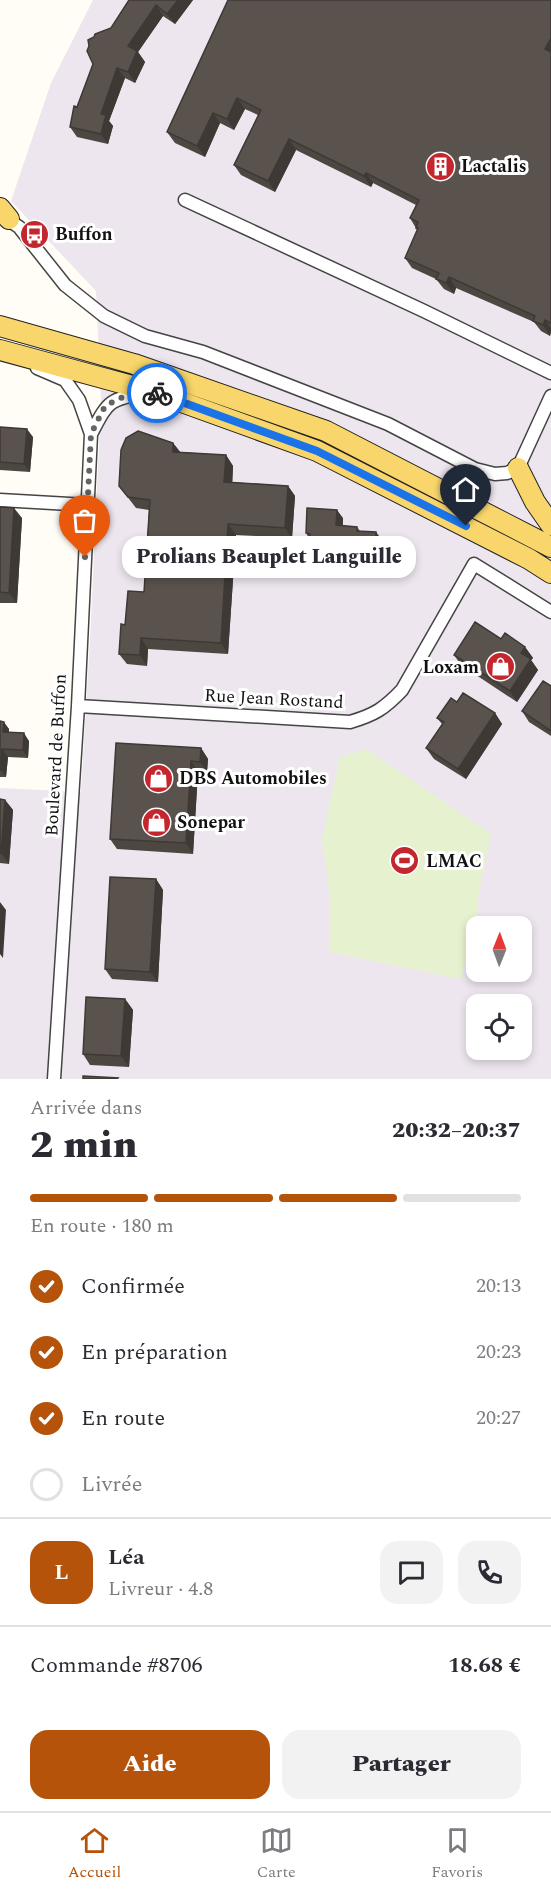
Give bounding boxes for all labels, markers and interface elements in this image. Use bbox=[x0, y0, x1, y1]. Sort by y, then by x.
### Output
building icon: Lactalis bbox=[424, 150, 456, 182]
place label: Lactalis bbox=[461, 153, 527, 180]
bus stop icon: Buffon bbox=[18, 218, 50, 250]
place label: Buffon bbox=[55, 221, 113, 248]
courier bbox=[127, 363, 187, 423]
icon: bike bbox=[141, 377, 174, 410]
pin bbox=[440, 464, 491, 526]
icon: home bbox=[449, 473, 482, 506]
pin bbox=[59, 495, 110, 557]
icon: bag bbox=[68, 504, 101, 537]
callout: Prolians Beauplet Languille bbox=[121, 536, 415, 578]
text: Prolians Beauplet Languille bbox=[136, 542, 402, 572]
shop icon: Loxam bbox=[484, 651, 516, 683]
place label: Loxam bbox=[422, 654, 479, 681]
street label: Boulevard de Buffon bbox=[38, 673, 74, 837]
street label: Rue Jean Rostand bbox=[204, 682, 344, 716]
shop icon: DBS Automobiles bbox=[142, 762, 174, 794]
place label: DBS Automobiles bbox=[179, 765, 327, 792]
shop icon: Sonepar bbox=[140, 806, 172, 838]
place label: Sonepar bbox=[177, 809, 245, 836]
sports icon: LMAC bbox=[389, 845, 421, 877]
place label: LMAC bbox=[426, 848, 482, 875]
north arrow bbox=[466, 916, 532, 982]
map controls bbox=[466, 916, 532, 1060]
button: locate bbox=[466, 994, 532, 1060]
text: Arrivée dans bbox=[30, 1093, 142, 1123]
text: 20:32–20:37 bbox=[392, 1114, 521, 1147]
text: 2 min bbox=[30, 1116, 138, 1175]
text: En route · 180 m bbox=[30, 1211, 174, 1241]
icon: check bbox=[30, 1270, 63, 1303]
text: Confirmée bbox=[81, 1270, 185, 1303]
text: 20:13 bbox=[476, 1271, 521, 1301]
icon: check bbox=[30, 1336, 63, 1369]
text: En préparation bbox=[81, 1336, 228, 1369]
text: 20:23 bbox=[476, 1337, 521, 1367]
icon: check bbox=[30, 1402, 63, 1435]
text: En route bbox=[81, 1402, 165, 1435]
text: 20:27 bbox=[476, 1403, 521, 1433]
text: Livrée bbox=[81, 1468, 142, 1501]
text: Léa bbox=[108, 1541, 145, 1574]
button: chat bbox=[380, 1541, 443, 1604]
button: phone bbox=[458, 1541, 521, 1604]
text: L bbox=[54, 1556, 69, 1589]
text: Livreur · 4.8 bbox=[108, 1574, 213, 1604]
text: Commande #8706 bbox=[30, 1649, 203, 1682]
text: 18.68 € bbox=[448, 1649, 521, 1682]
button: Aide bbox=[30, 1730, 270, 1799]
button: Partager bbox=[282, 1730, 521, 1799]
tab: Accueil bbox=[68, 1824, 121, 1884]
tab: Carte bbox=[257, 1824, 296, 1884]
tab: Favoris bbox=[431, 1824, 483, 1884]

